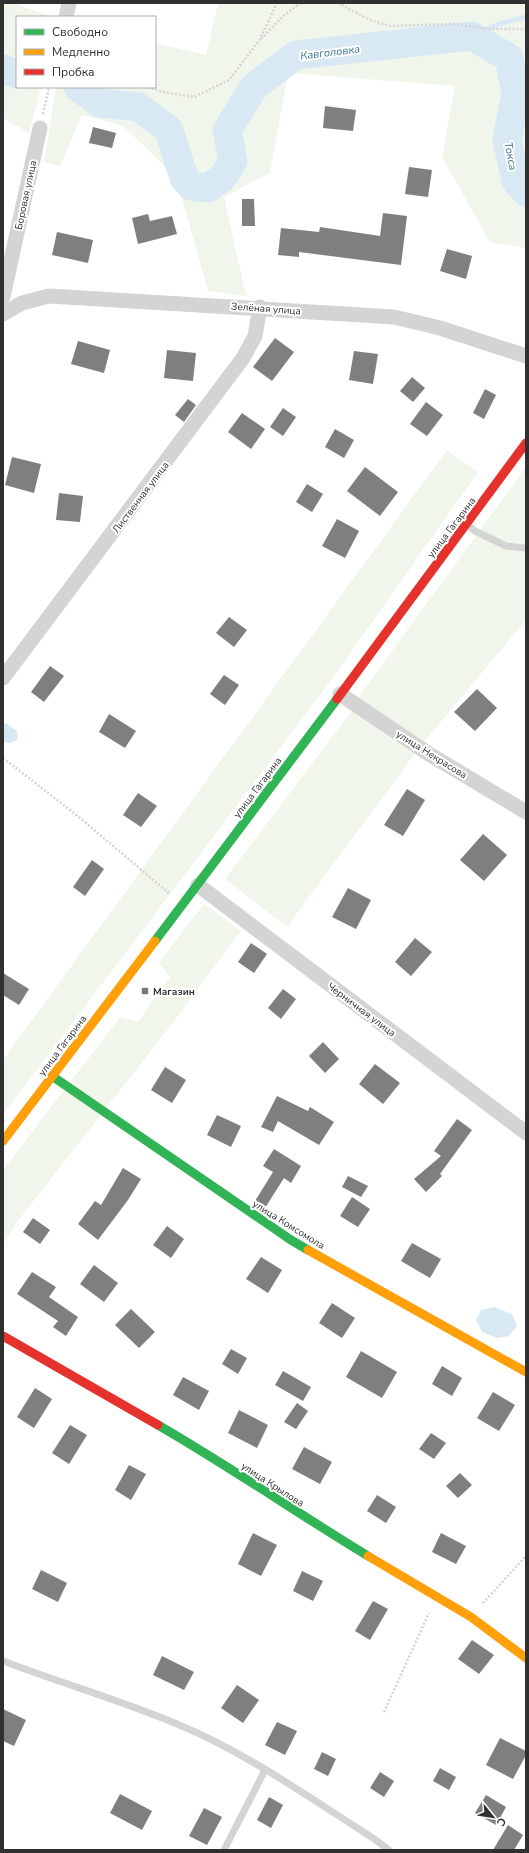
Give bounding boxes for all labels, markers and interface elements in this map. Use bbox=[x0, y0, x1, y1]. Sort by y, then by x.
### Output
legend bbox=[16, 16, 156, 88]
text: Свободно bbox=[52, 24, 108, 40]
water label: Кавголовка bbox=[299, 41, 361, 64]
text: Медленно bbox=[52, 44, 110, 60]
text: Пробка bbox=[52, 64, 95, 80]
water label: Токса bbox=[501, 141, 520, 172]
street label: Боровая улица bbox=[12, 159, 40, 231]
street label: Зелёная улица bbox=[230, 300, 301, 318]
street label: Лиственная улица bbox=[109, 459, 172, 536]
street label: улица Гагарина bbox=[424, 494, 479, 561]
street label: улица Некрасова bbox=[393, 727, 470, 782]
street label: улица Гагарина bbox=[230, 754, 285, 821]
street label: Черничная улица bbox=[324, 979, 399, 1040]
place label: Магазин bbox=[153, 985, 195, 999]
marker: Магазин bbox=[140, 986, 150, 996]
street label: улица Гагарина bbox=[35, 1012, 90, 1079]
street label: улица Комсомола bbox=[250, 1197, 327, 1253]
street label: улица Крылова bbox=[238, 1459, 307, 1510]
north arrow bbox=[473, 1797, 513, 1837]
text: С bbox=[493, 1815, 510, 1829]

